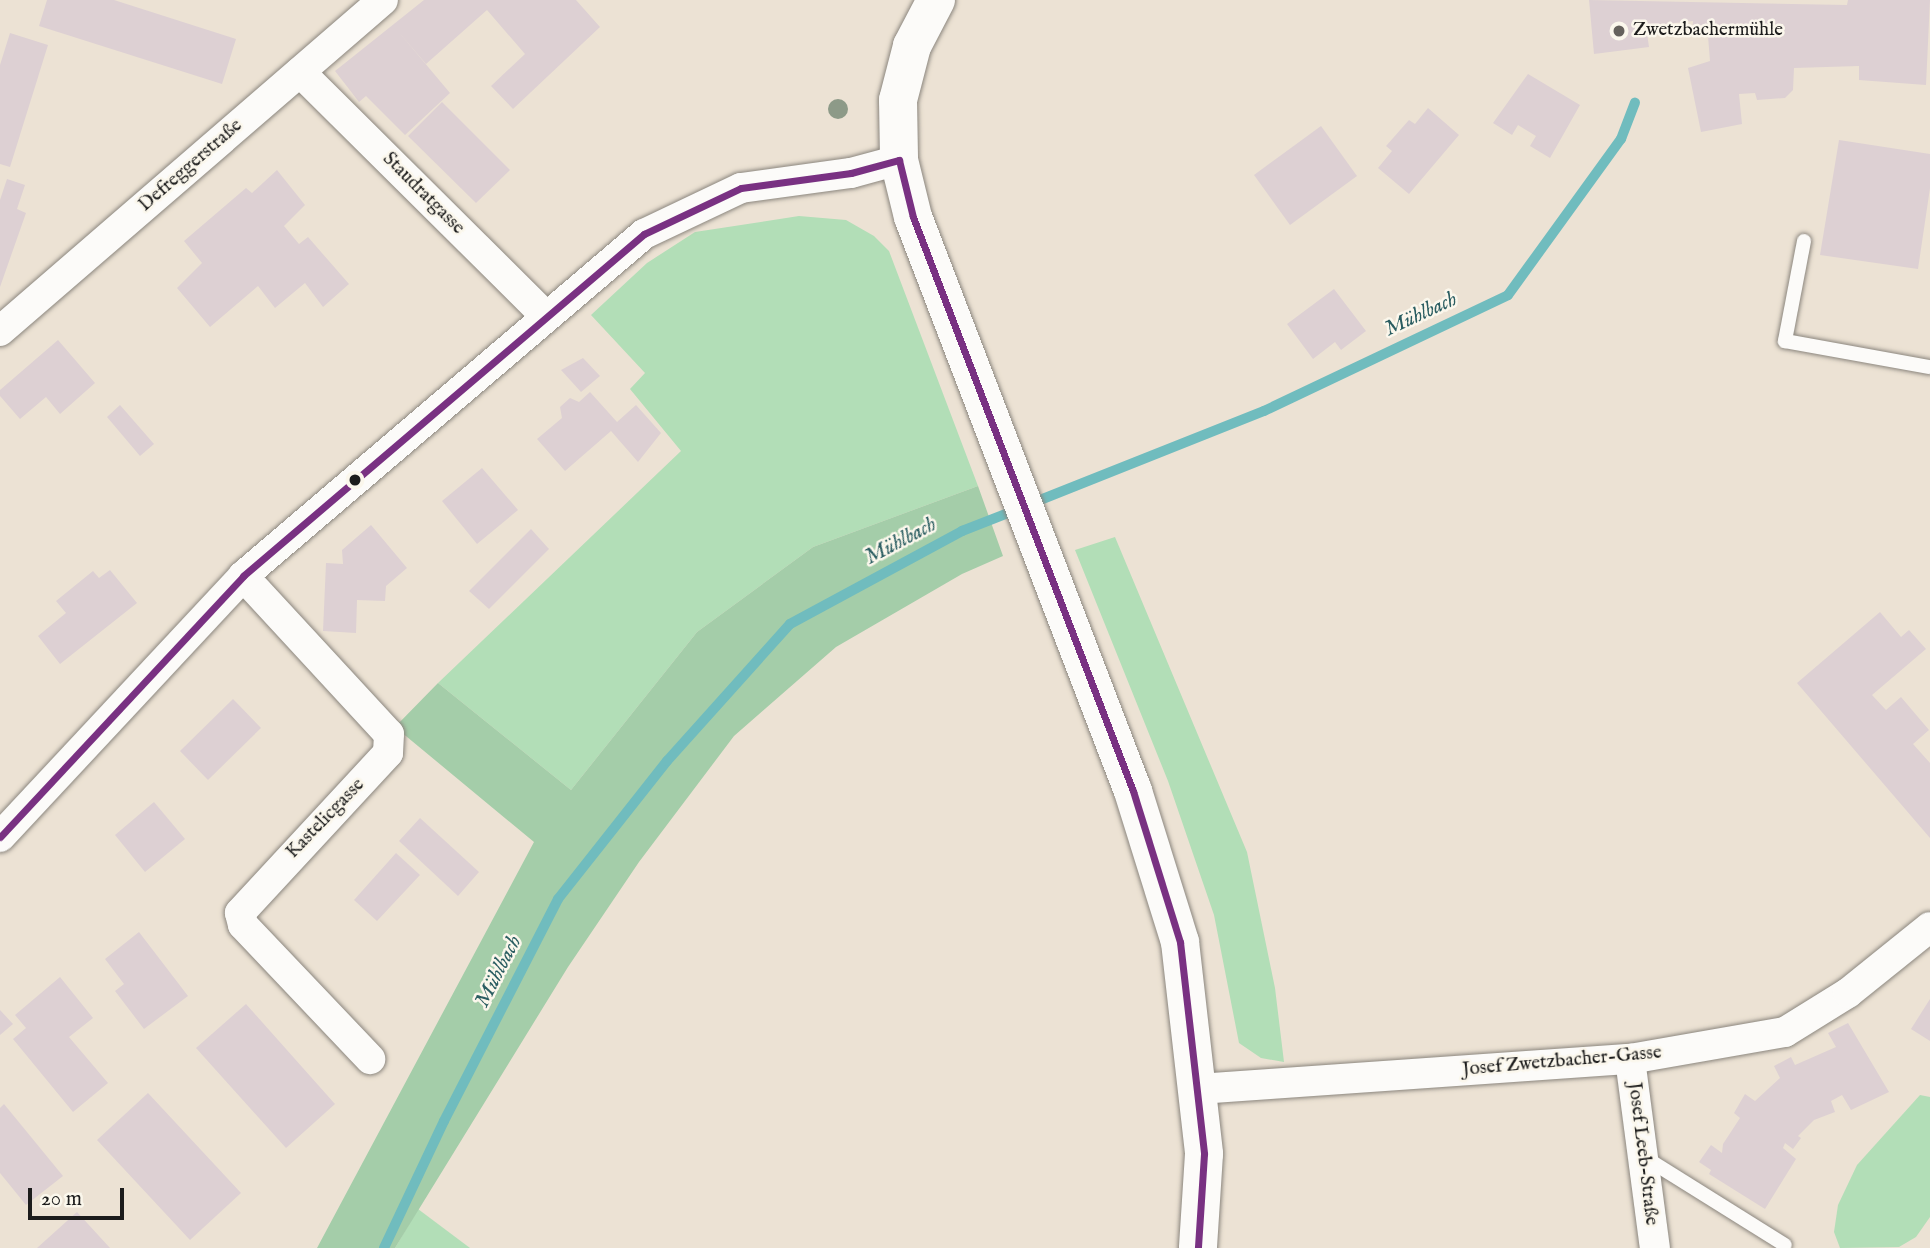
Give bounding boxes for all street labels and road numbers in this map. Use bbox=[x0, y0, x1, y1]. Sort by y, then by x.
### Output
street label: Defreggerstraße bbox=[135, 115, 247, 217]
street label: Staudratgasse bbox=[377, 148, 469, 240]
street label: Kastelicgasse bbox=[282, 774, 370, 864]
street label: Josef Zwetzbacher-Gasse bbox=[1461, 1042, 1663, 1082]
street label: Josef Leeb-Straße bbox=[1622, 1081, 1662, 1227]

